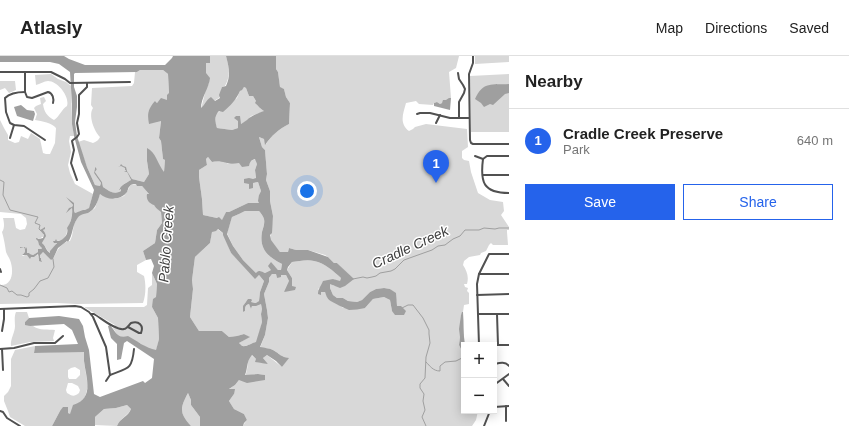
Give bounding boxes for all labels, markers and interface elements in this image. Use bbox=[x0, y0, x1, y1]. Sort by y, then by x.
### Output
text: Atlasly bbox=[20, 17, 82, 38]
text: Map bbox=[656, 20, 683, 36]
text: Directions bbox=[705, 20, 767, 36]
text: Saved bbox=[789, 20, 829, 36]
text: Nearby bbox=[525, 72, 583, 91]
text: Cradle Creek Preserve bbox=[563, 125, 723, 142]
text: 1 bbox=[534, 133, 542, 148]
text: 640 m bbox=[797, 133, 833, 148]
text: Park bbox=[563, 142, 590, 157]
pin: 1 bbox=[423, 150, 449, 183]
your location bbox=[297, 181, 317, 201]
button: Save bbox=[525, 184, 675, 220]
button: Share bbox=[683, 184, 833, 220]
water label: Pablo Creek bbox=[155, 204, 177, 283]
water label: Cradle Creek bbox=[369, 222, 452, 272]
map controls bbox=[461, 342, 497, 414]
button: + bbox=[461, 342, 497, 378]
button: − bbox=[461, 378, 497, 414]

